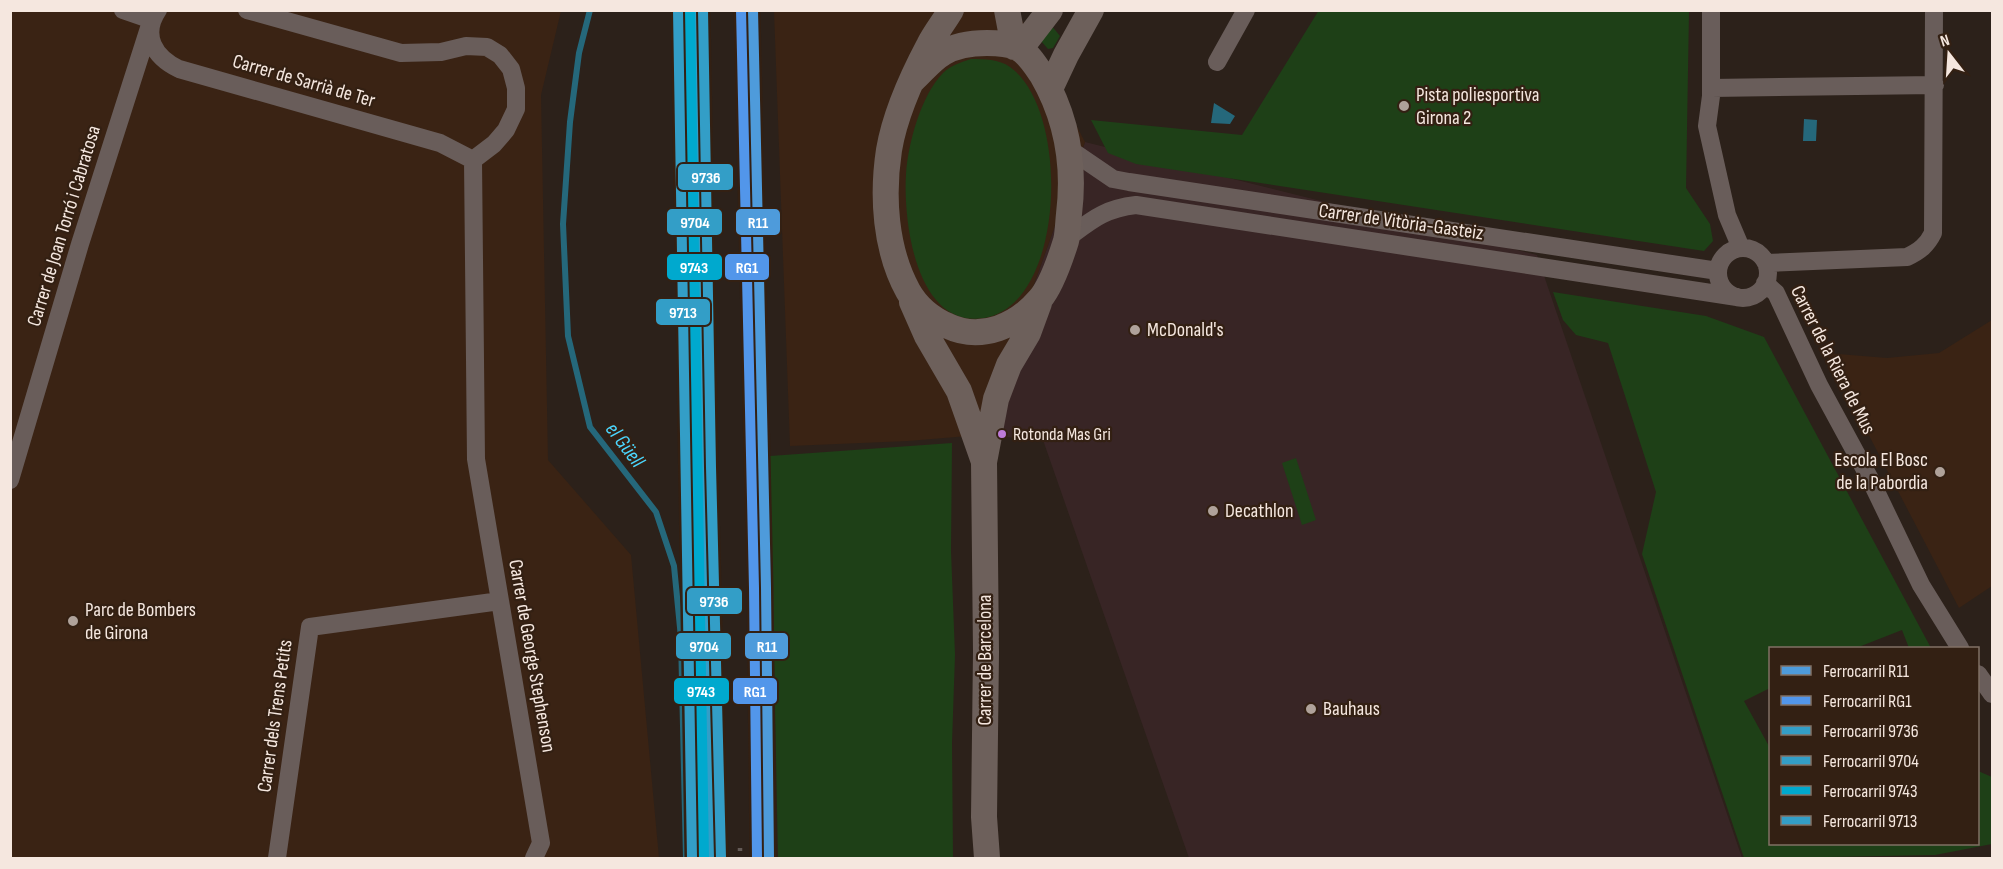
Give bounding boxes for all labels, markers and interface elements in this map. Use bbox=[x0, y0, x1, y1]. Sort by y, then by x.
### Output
north arrow bbox=[1919, 24, 1979, 84]
text: N bbox=[1938, 31, 1952, 51]
street label: Carrer de Sarrià de Ter bbox=[230, 49, 378, 113]
place label: Pista poliesportiva Girona 2 bbox=[1416, 83, 1539, 130]
marker: Pista poliesportiva Girona 2 bbox=[1397, 99, 1411, 113]
street label: Carrer de Joan Torró i Cabratosa bbox=[22, 123, 106, 329]
line badge: 9736 bbox=[677, 163, 734, 191]
text: 9736 bbox=[691, 169, 721, 188]
street label: Carrer de Vitòria-Gasteiz bbox=[1317, 199, 1485, 245]
line badge: 9704 bbox=[666, 208, 723, 236]
line badge: R11 bbox=[735, 208, 781, 236]
text: 9704 bbox=[680, 214, 710, 233]
text: R11 bbox=[748, 214, 769, 233]
line badge: 9743 bbox=[666, 253, 723, 281]
line badge: RG1 bbox=[724, 253, 770, 281]
text: 9743 bbox=[680, 259, 708, 278]
text: RG1 bbox=[736, 259, 759, 278]
street label: Carrer de la Riera de Mus bbox=[1785, 282, 1881, 438]
line badge: 9713 bbox=[655, 298, 711, 326]
text: 9713 bbox=[669, 304, 697, 323]
place label: McDonald's bbox=[1147, 318, 1224, 342]
marker: McDonald's bbox=[1128, 323, 1142, 337]
water label: el Güell bbox=[600, 417, 651, 473]
place label: Rotonda Mas Gri bbox=[1013, 424, 1111, 445]
marker: Rotonda Mas Gri bbox=[996, 428, 1008, 440]
place label: Escola El Bosc de la Pabordia bbox=[1834, 448, 1928, 495]
marker: Escola El Bosc de la Pabordia bbox=[1933, 465, 1947, 479]
place label: Decathlon bbox=[1225, 499, 1294, 523]
marker: Decathlon bbox=[1206, 504, 1220, 518]
street label: Carrer de George Stephenson bbox=[503, 558, 561, 754]
line badge: 9736 bbox=[686, 587, 743, 615]
text: 9736 bbox=[699, 593, 729, 612]
street label: Carrer de Barcelona bbox=[973, 594, 997, 726]
place label: Parc de Bombers de Girona bbox=[85, 598, 196, 645]
marker: Parc de Bombers de Girona bbox=[66, 614, 80, 628]
line badge: 9704 bbox=[675, 632, 732, 660]
line badge: R11 bbox=[744, 632, 789, 660]
street label: Carrer dels Trens Petits bbox=[252, 638, 298, 794]
text: 9704 bbox=[689, 638, 719, 657]
text: R11 bbox=[757, 638, 778, 657]
legend bbox=[1769, 647, 1979, 845]
text: Ferrocarril R11 bbox=[1823, 661, 1910, 682]
line badge: 9743 bbox=[673, 677, 730, 705]
line badge: RG1 bbox=[732, 677, 778, 705]
text: 9743 bbox=[687, 683, 715, 702]
text: RG1 bbox=[744, 683, 767, 702]
text: Ferrocarril RG1 bbox=[1823, 691, 1912, 712]
place label: Bauhaus bbox=[1323, 697, 1380, 721]
marker: Bauhaus bbox=[1304, 702, 1318, 716]
text: Ferrocarril 9736 bbox=[1823, 721, 1919, 742]
text: Ferrocarril 9704 bbox=[1823, 751, 1919, 772]
text: Ferrocarril 9743 bbox=[1823, 781, 1917, 802]
text: Ferrocarril 9713 bbox=[1823, 811, 1917, 832]

